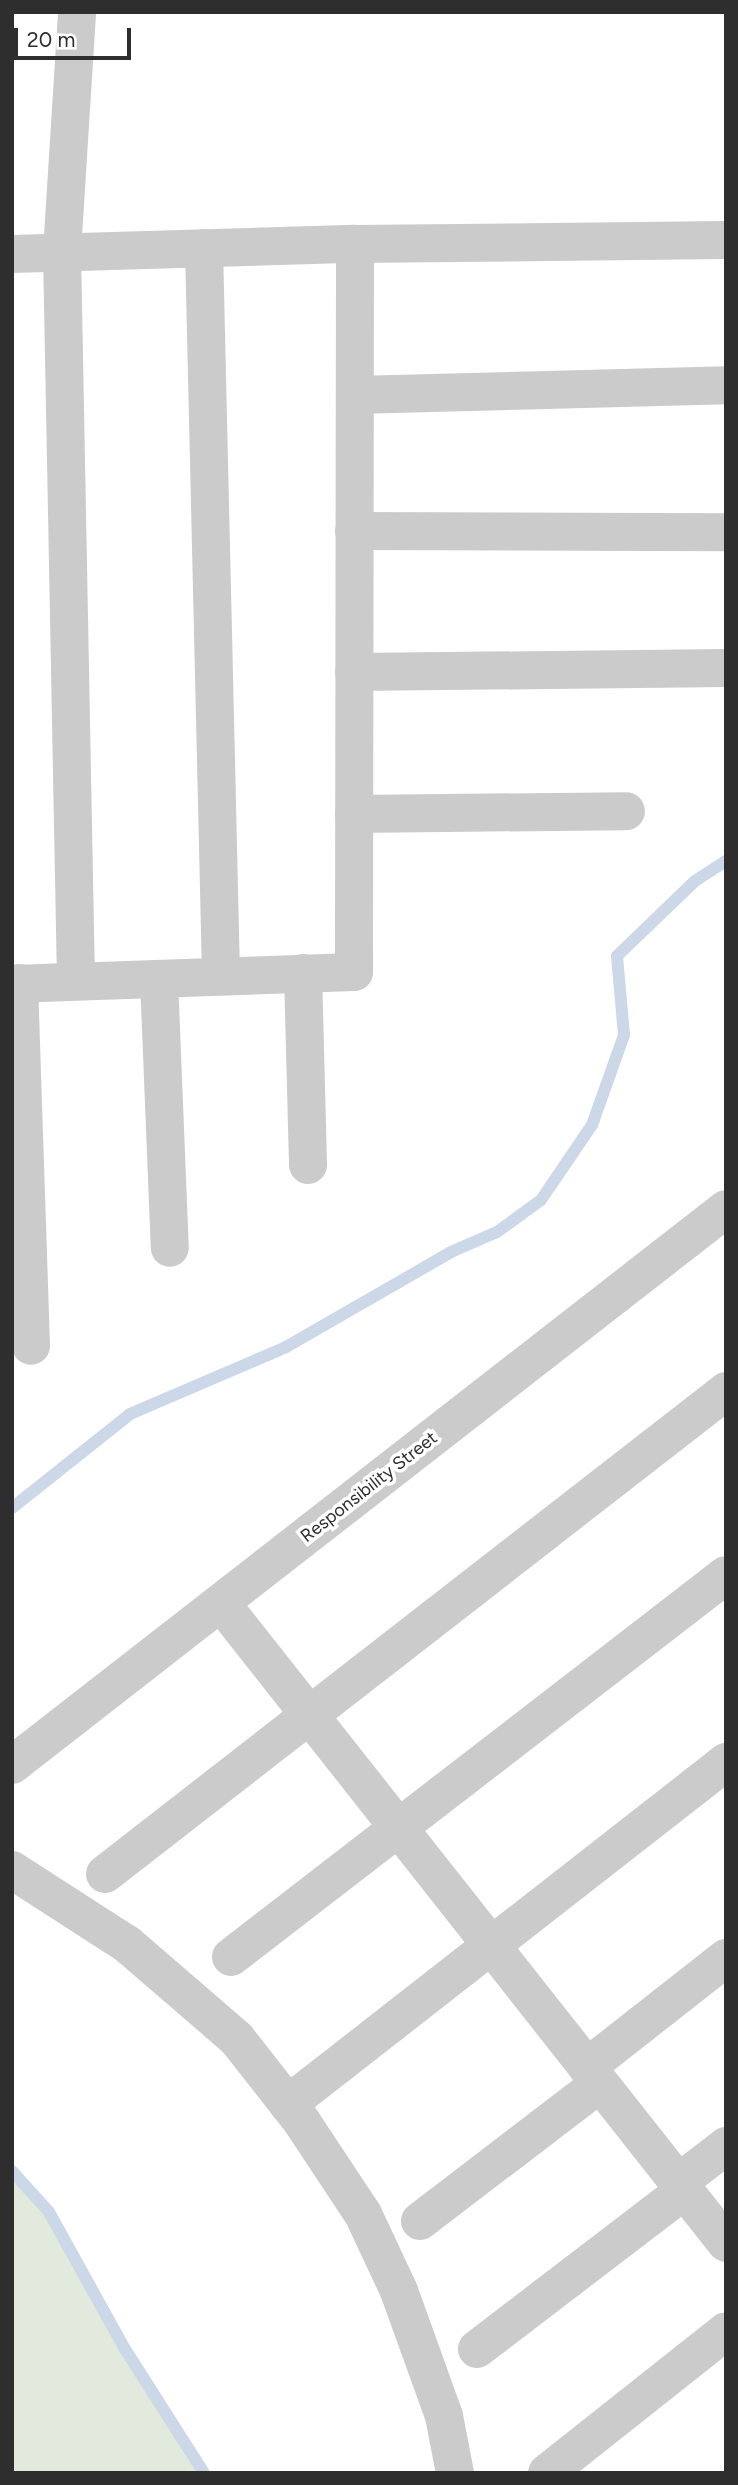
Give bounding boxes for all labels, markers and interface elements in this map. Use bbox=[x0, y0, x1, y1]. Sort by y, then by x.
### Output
scale bar bbox=[18, 14, 135, 58]
text: 20 m bbox=[27, 27, 75, 52]
street label: Responsibility Street bbox=[296, 1427, 442, 1547]

